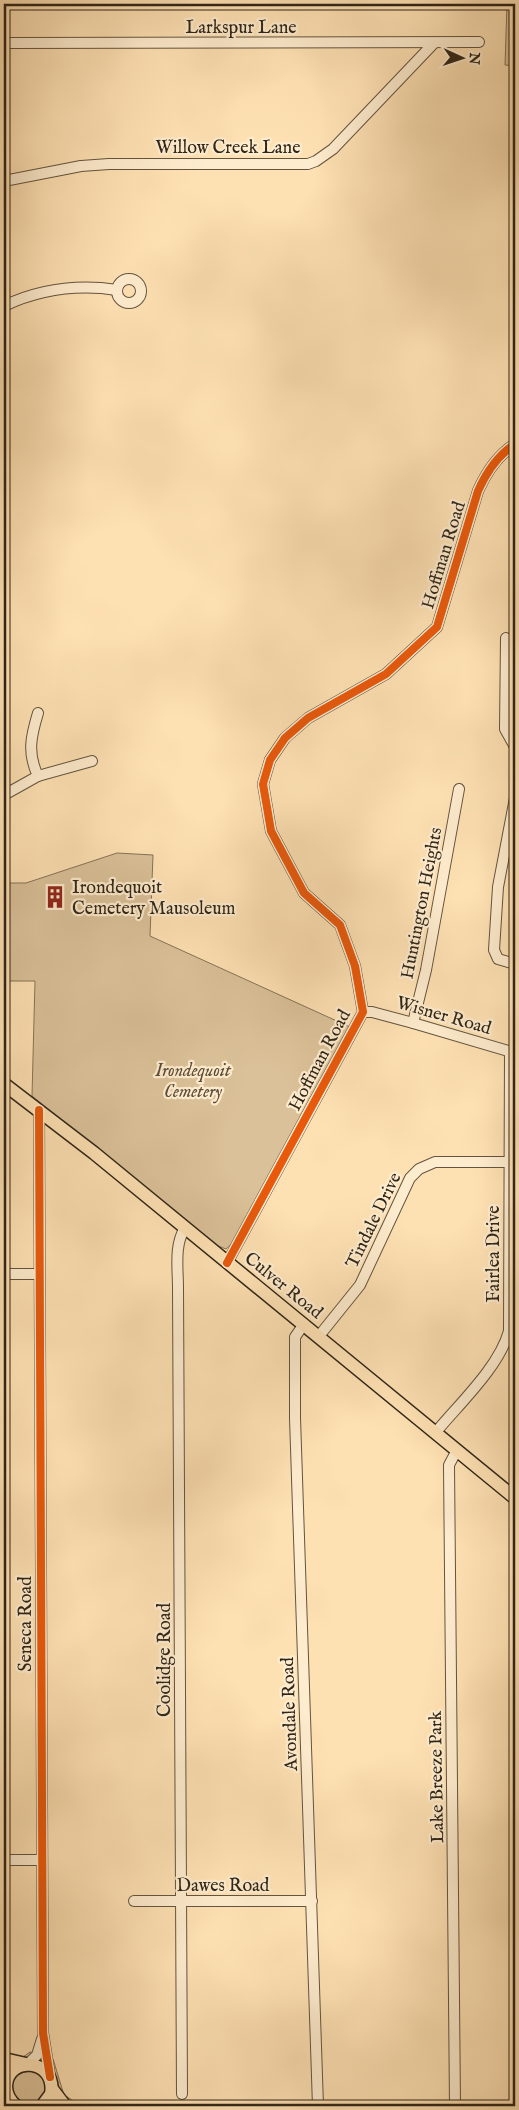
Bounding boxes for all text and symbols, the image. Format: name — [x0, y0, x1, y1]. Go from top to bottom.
street label: Larkspur Lane — [185, 17, 297, 40]
north arrow — [436, 32, 486, 82]
text: N — [465, 51, 483, 65]
street label: Willow Creek Lane — [156, 137, 300, 160]
street label: Hoffman Road — [417, 498, 472, 612]
street label: Huntington Heights — [397, 826, 448, 981]
place label: Irondequoit Cemetery Mausoleum — [72, 877, 236, 921]
building icon: Irondequoit Cemetery Mausoleum — [42, 884, 68, 910]
street label: Wisner Road — [394, 992, 494, 1041]
street label: Hoffman Road — [284, 1006, 357, 1115]
park label: Irondequoit Cemetery — [154, 1060, 232, 1104]
street label: Tindale Drive — [341, 1169, 407, 1272]
street label: Fairlea Drive — [483, 1205, 506, 1303]
street label: Culver Road — [239, 1248, 327, 1325]
street label: Seneca Road — [15, 1576, 38, 1672]
street label: Coolidge Road — [154, 1603, 177, 1717]
street label: Avondale Road — [277, 1656, 304, 1772]
street label: Lake Breeze Park — [425, 1710, 450, 1843]
street label: Dawes Road — [177, 1875, 270, 1898]

